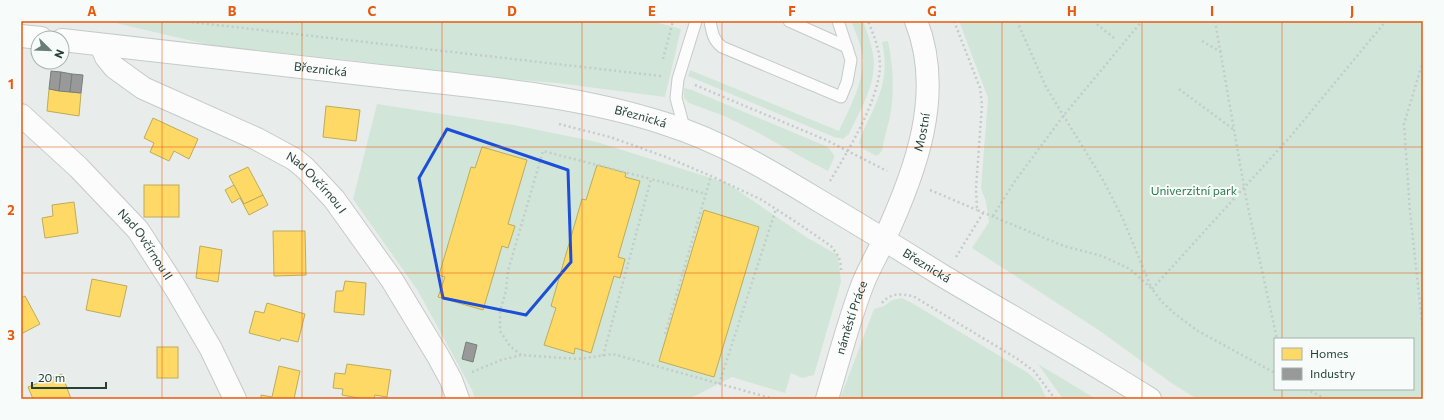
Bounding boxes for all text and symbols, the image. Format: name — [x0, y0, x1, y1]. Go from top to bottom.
text: A — [87, 3, 97, 19]
text: B — [228, 3, 237, 19]
text: C — [368, 3, 377, 19]
text: D — [507, 3, 517, 19]
text: E — [648, 3, 656, 19]
text: F — [788, 3, 796, 19]
text: G — [927, 3, 937, 19]
text: H — [1067, 3, 1077, 19]
text: I — [1210, 3, 1214, 19]
text: J — [1350, 3, 1354, 19]
north arrow — [30, 30, 70, 70]
text: N — [52, 48, 67, 60]
street label: Březnická — [293, 59, 348, 78]
text: 1 — [8, 76, 14, 92]
street label: Březnická — [613, 102, 669, 130]
street label: Mostní — [910, 111, 932, 153]
street label: Nad Ovčírnou I — [284, 148, 350, 216]
park label: Univerzitní park — [1151, 183, 1238, 197]
text: 2 — [7, 202, 15, 218]
street label: Nad Ovčírnou II — [116, 206, 176, 282]
street label: Březnická — [901, 245, 953, 285]
street label: náměstí Práce — [832, 279, 869, 356]
text: 3 — [7, 327, 15, 343]
legend — [1274, 338, 1414, 390]
text: Homes — [1310, 346, 1348, 360]
scale bar — [32, 364, 106, 390]
text: Industry — [1310, 366, 1355, 380]
text: 20 m — [38, 370, 65, 384]

